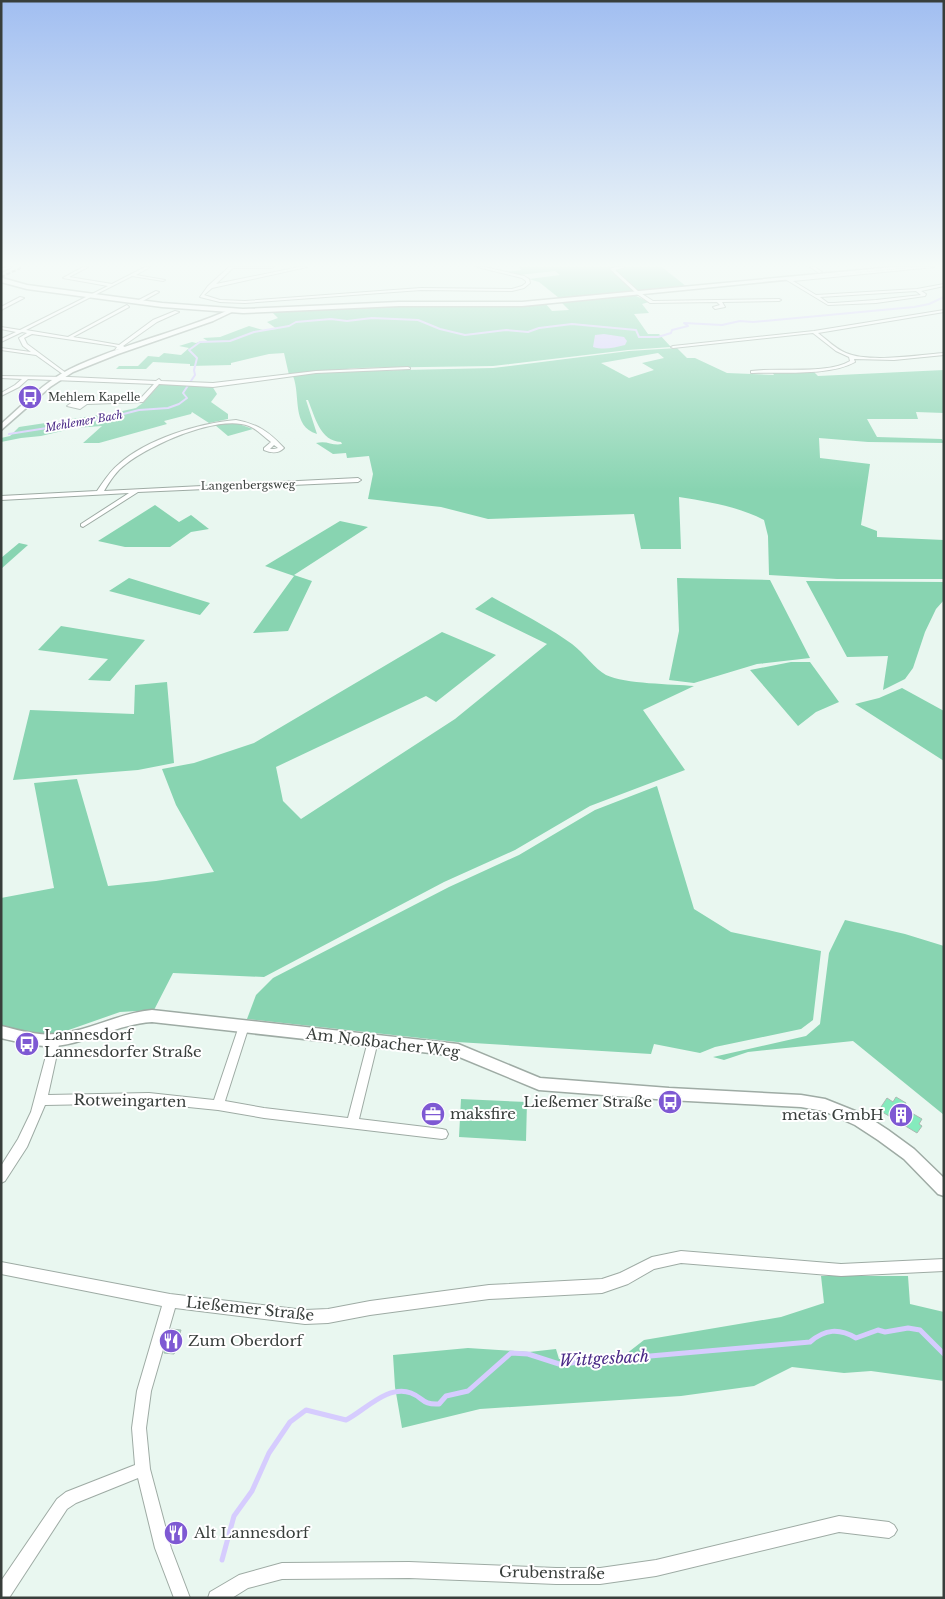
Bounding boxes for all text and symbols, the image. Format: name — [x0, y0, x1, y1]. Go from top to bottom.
bus stop icon: Mehlem Kapelle — [17, 384, 43, 410]
place label: Mehlem Kapelle — [48, 390, 140, 404]
water label: Mehlemer Bach — [43, 407, 124, 435]
street label: Langenbergsweg — [201, 477, 296, 493]
street label: Am Noßbacher Weg — [304, 1024, 462, 1061]
place label: Lannesdorf Lannesdorfer Straße — [44, 1025, 202, 1061]
bus stop icon: Lannesdorf Lannesdorfer Straße — [14, 1031, 40, 1057]
bus stop icon: Ließemer Straße — [657, 1089, 683, 1115]
street label: Rotweingarten — [73, 1090, 187, 1111]
place label: Ließemer Straße — [523, 1092, 652, 1111]
office icon: maksfire — [420, 1101, 446, 1127]
building icon: metas GmbH — [888, 1102, 914, 1128]
place label: maksfire — [450, 1104, 516, 1123]
place label: metas GmbH — [782, 1105, 884, 1124]
street label: Ließemer Straße — [185, 1292, 315, 1325]
restaurant icon: Zum Oberdorf — [158, 1328, 184, 1354]
place label: Zum Oberdorf — [188, 1331, 305, 1350]
water label: Wittgesbach — [558, 1346, 650, 1370]
restaurant icon: Alt Lannesdorf — [163, 1520, 189, 1546]
place label: Alt Lannesdorf — [193, 1523, 311, 1542]
street label: Grubenstraße — [499, 1562, 605, 1583]

